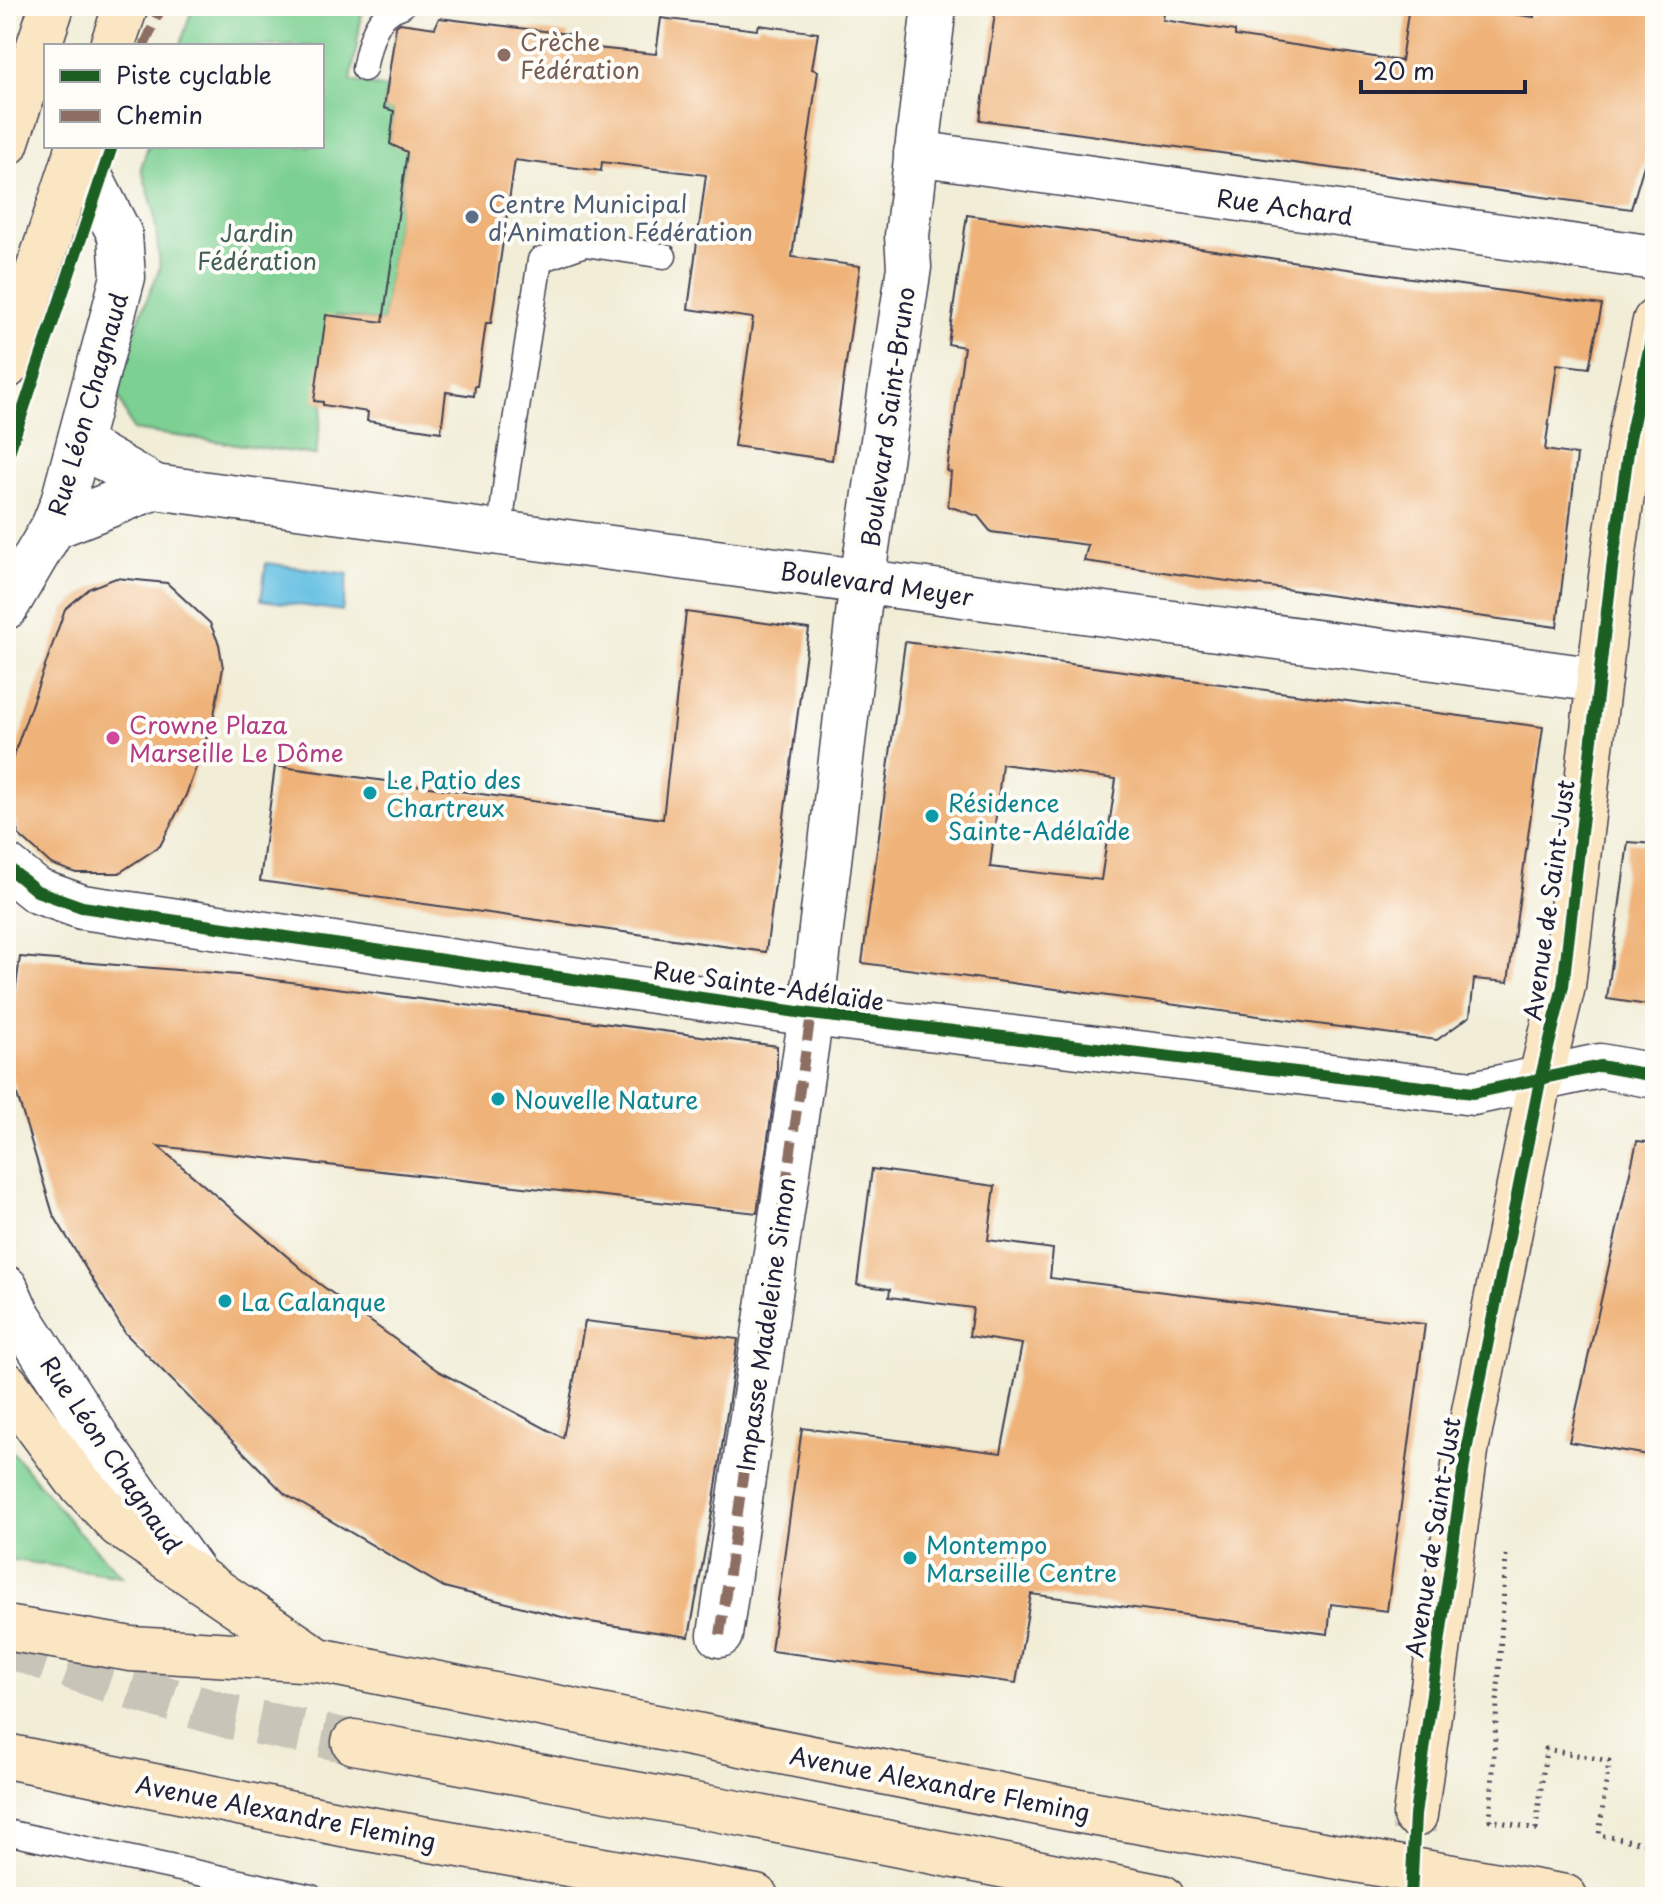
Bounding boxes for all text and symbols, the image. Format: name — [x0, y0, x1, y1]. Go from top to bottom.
place label: Crèche Fédération — [520, 23, 640, 87]
legend — [44, 44, 324, 148]
scale bar — [1361, 44, 1525, 94]
marker: Crèche Fédération — [495, 46, 513, 64]
text: 20 m — [1373, 52, 1435, 88]
text: Piste cyclable — [116, 56, 272, 92]
text: Chemin — [116, 96, 203, 132]
street label: Rue Achard — [1215, 179, 1356, 233]
place label: Centre Municipal d'Animation Fédération — [488, 185, 753, 249]
marker: Centre Municipal d'Animation Fédération — [463, 208, 481, 226]
park label: Jardin Fédération — [197, 214, 317, 278]
street label: Boulevard Saint-Bruno — [851, 285, 923, 549]
street label: Rue Léon Chagnaud — [38, 288, 136, 520]
street label: Boulevard Meyer — [778, 552, 977, 614]
place label: Crowne Plaza Marseille Le Dôme — [129, 706, 344, 770]
marker: Crowne Plaza Marseille Le Dôme — [104, 729, 122, 747]
place label: Le Patio des Chartreux — [386, 761, 521, 825]
street label: Avenue de Saint-Just — [1513, 777, 1583, 1023]
marker: Le Patio des Chartreux — [361, 784, 379, 802]
place label: Résidence Sainte-Adélaîde — [948, 784, 1130, 848]
marker: Résidence Sainte-Adélaîde — [923, 807, 941, 825]
street label: Rue Sainte-Adélaïde — [651, 951, 887, 1019]
place label: Nouvelle Nature — [514, 1081, 698, 1117]
marker: Nouvelle Nature — [489, 1090, 507, 1108]
street label: Impasse Madeleine Simon — [727, 1175, 803, 1473]
place label: La Calanque — [241, 1283, 386, 1319]
marker: La Calanque — [216, 1292, 234, 1310]
street label: Rue Léon Chagnaud — [33, 1348, 192, 1560]
street label: Avenue de Saint-Just — [1395, 1414, 1469, 1660]
place label: Montempo Marseille Centre — [926, 1526, 1117, 1590]
marker: Montempo Marseille Centre — [901, 1549, 919, 1567]
street label: Avenue Alexandre Fleming — [787, 1736, 1093, 1830]
street label: Avenue Alexandre Fleming — [133, 1765, 439, 1859]

